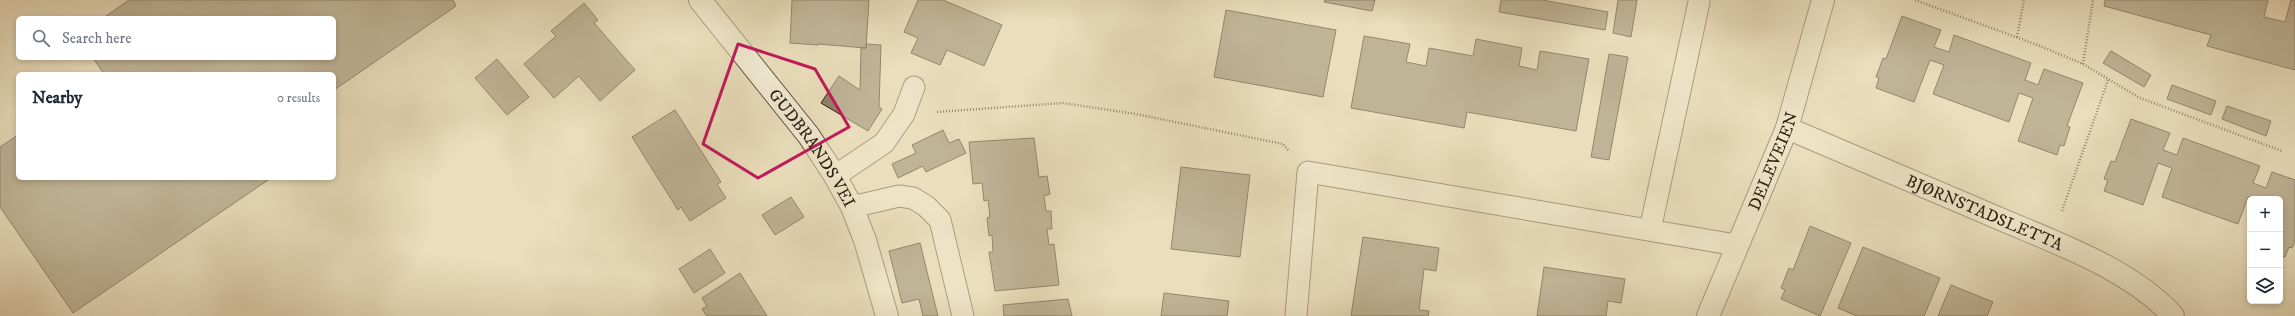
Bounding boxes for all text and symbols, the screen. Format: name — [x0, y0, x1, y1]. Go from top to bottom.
search box — [16, 16, 336, 60]
icon: search — [30, 27, 52, 49]
text: Search here — [62, 29, 131, 48]
street label: GUDBRANDS VEI — [763, 84, 860, 211]
text: Nearby — [32, 87, 82, 109]
text: 0 results — [277, 90, 320, 106]
street label: DELEVEIEN — [1744, 109, 1803, 214]
street label: BJØRNSTADSLETTA — [1902, 170, 2067, 256]
map controls — [2247, 196, 2283, 304]
button: + — [2247, 196, 2283, 232]
button: − — [2247, 232, 2283, 268]
button: layers — [2247, 268, 2283, 304]

